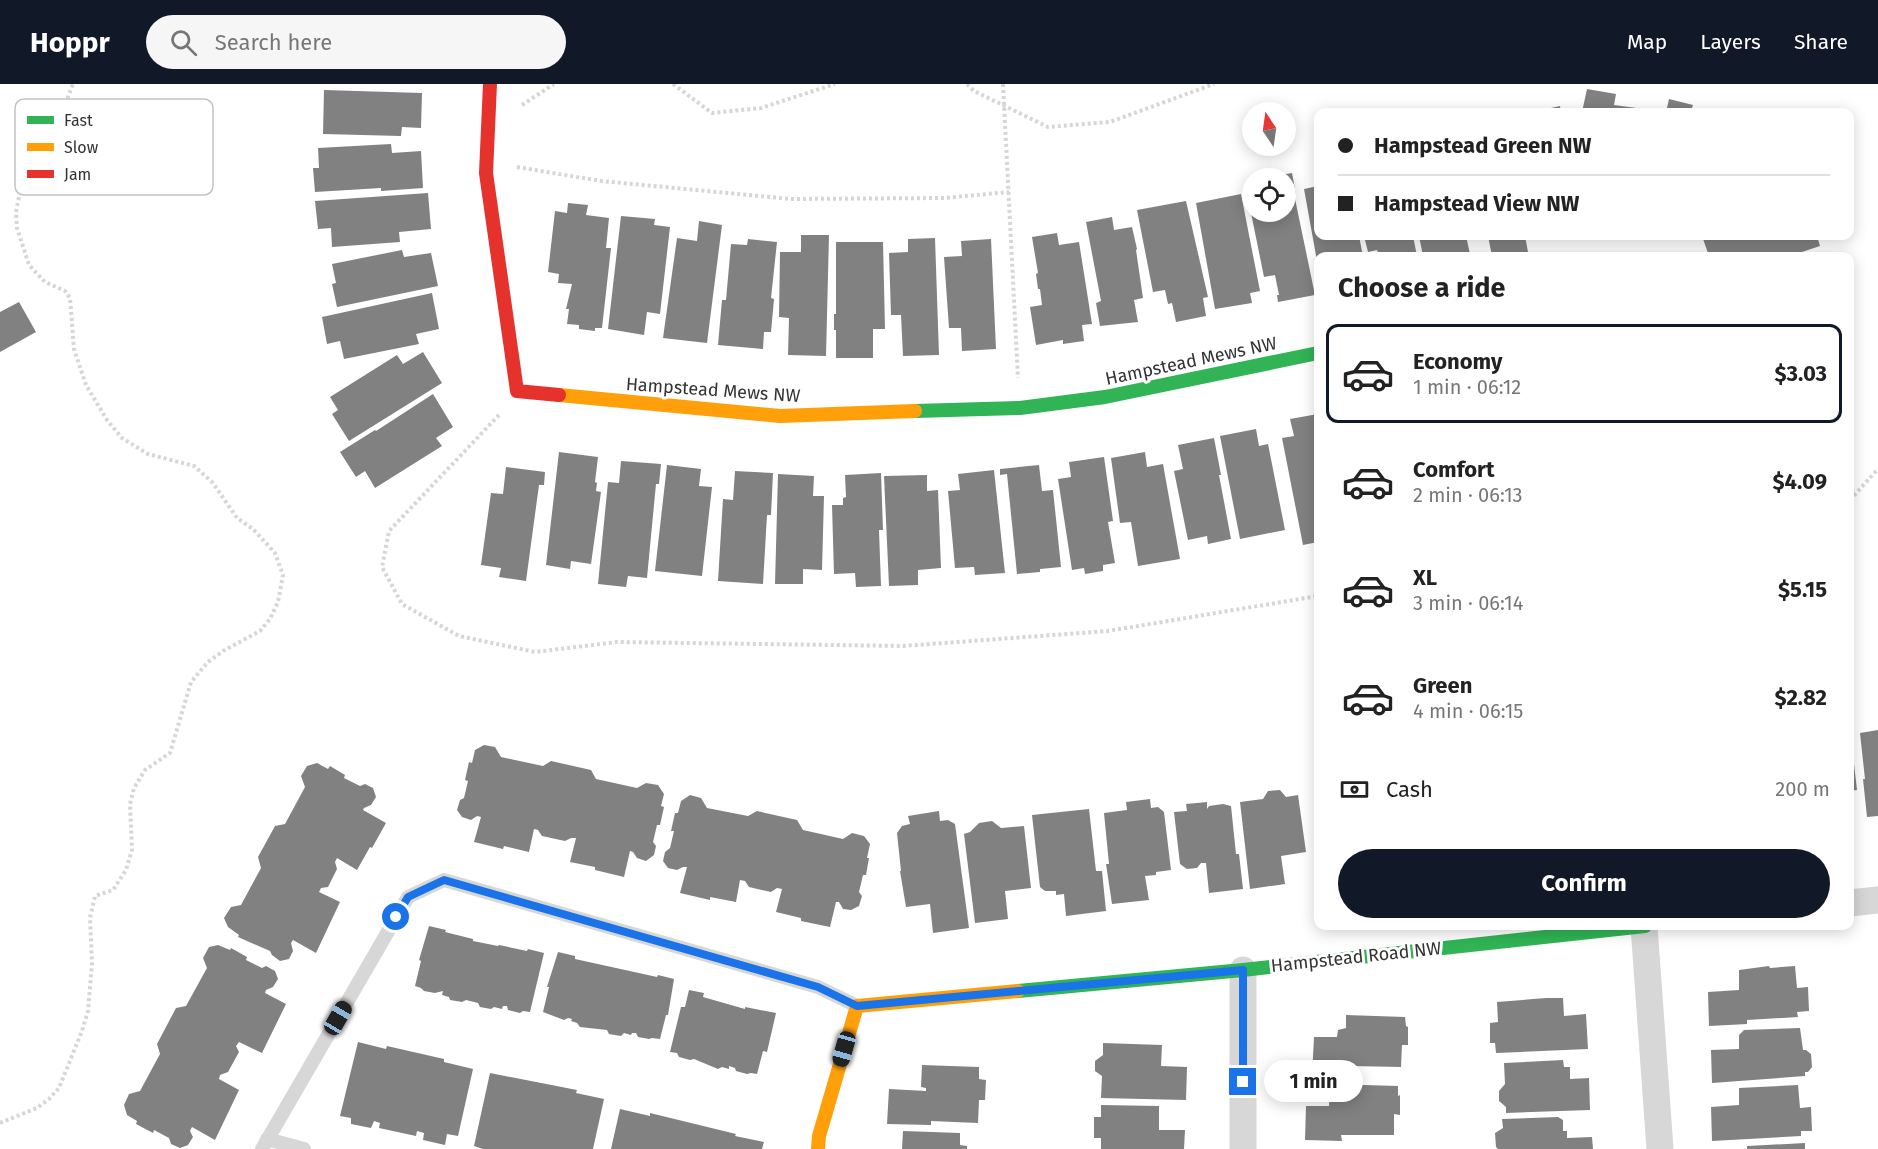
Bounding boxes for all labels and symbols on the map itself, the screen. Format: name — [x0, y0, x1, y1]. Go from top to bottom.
legend — [15, 99, 213, 195]
north arrow — [1242, 102, 1296, 156]
text: Fast — [64, 111, 93, 130]
text: Slow — [64, 138, 99, 157]
text: Jam — [64, 165, 91, 184]
street label: Hampstead Mews NW — [1103, 332, 1279, 390]
street label: Hampstead Mews NW — [625, 373, 801, 407]
route start — [382, 903, 409, 930]
street label: Hampstead Road NW — [1270, 937, 1442, 977]
car — [321, 998, 355, 1038]
car — [830, 1029, 858, 1069]
callout: 1 min — [1264, 1061, 1363, 1103]
route end — [1229, 1068, 1256, 1095]

